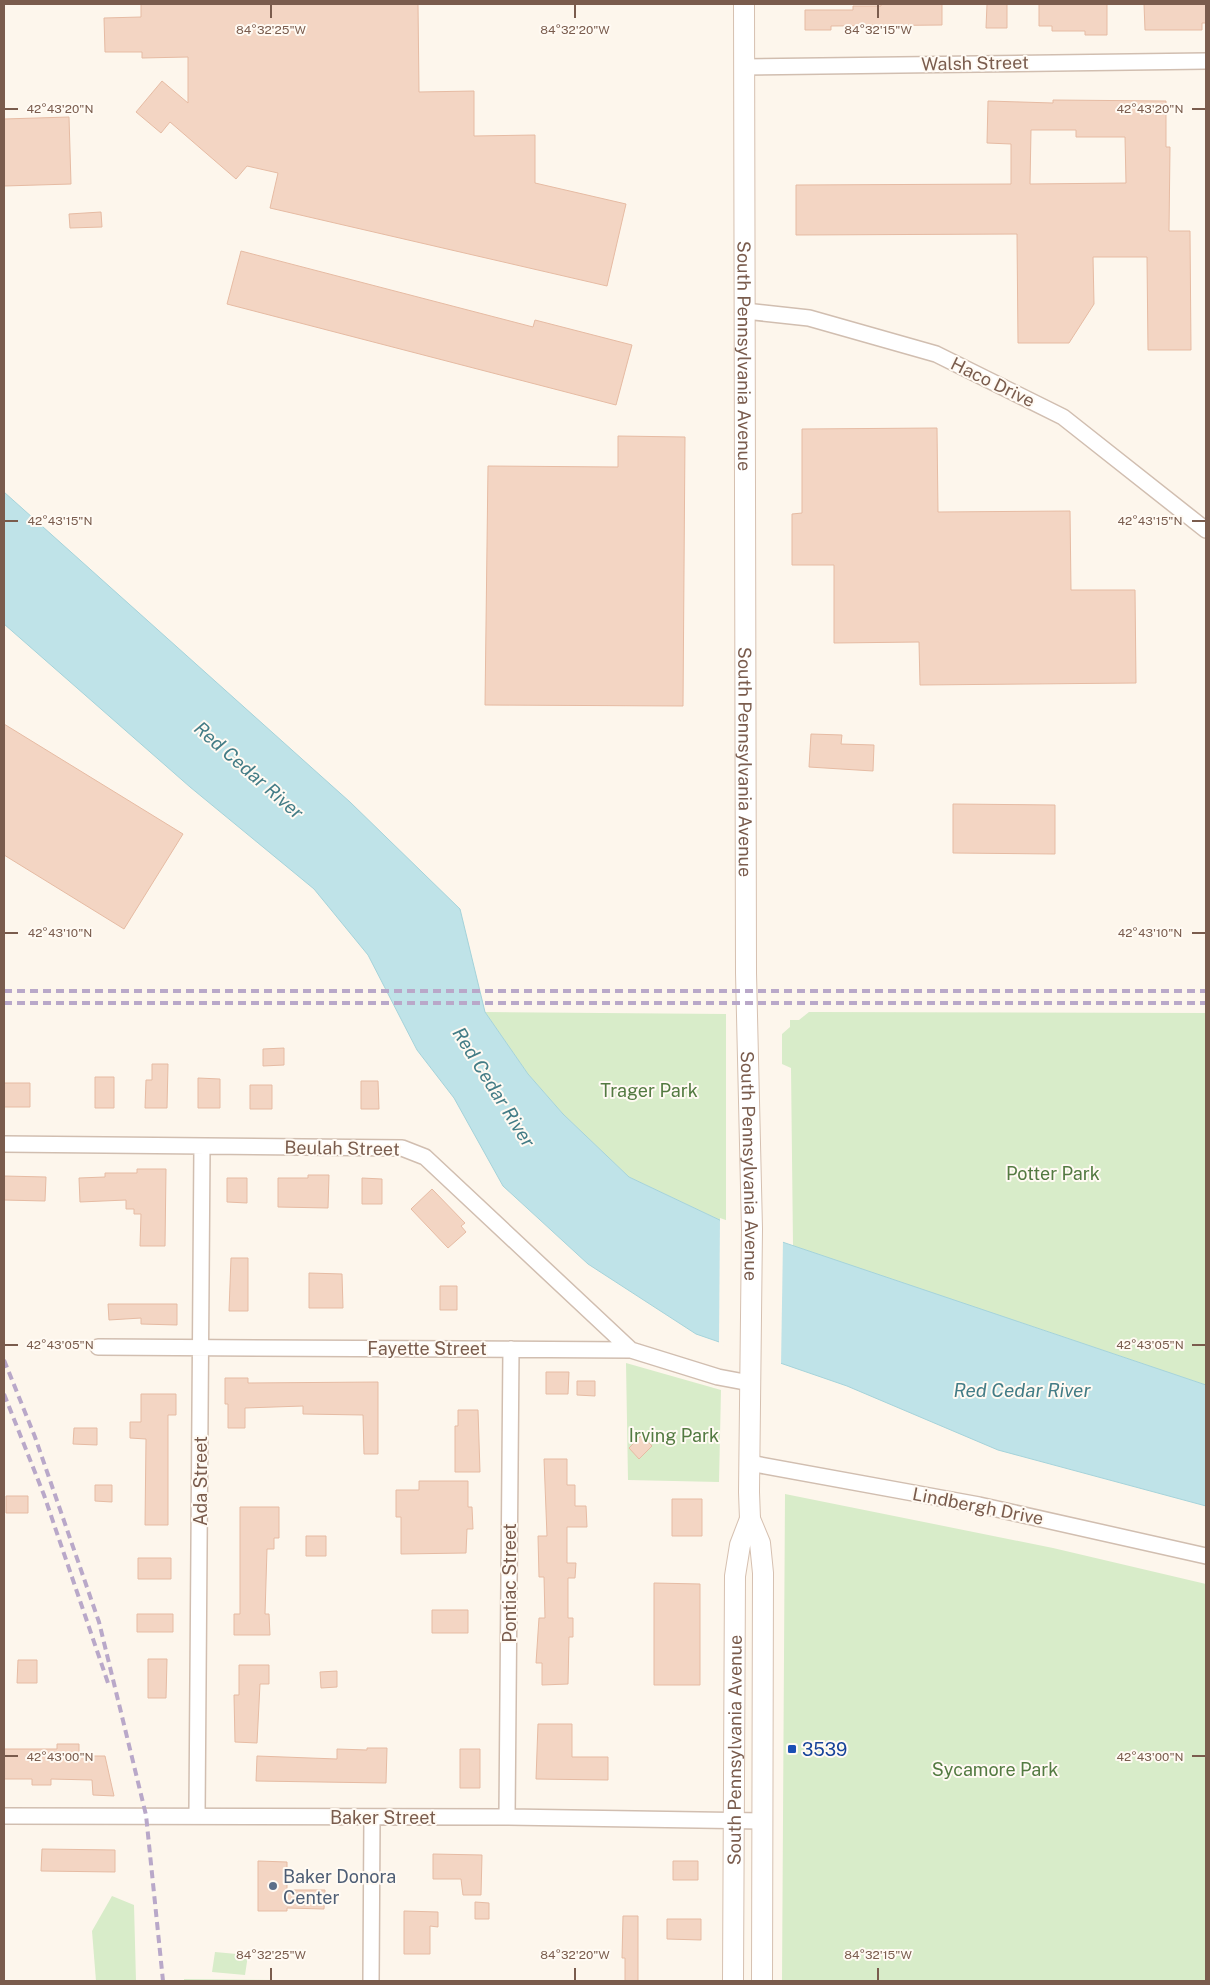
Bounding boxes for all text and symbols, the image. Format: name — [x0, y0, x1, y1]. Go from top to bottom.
text: 84°32'25"W — [236, 23, 307, 37]
text: 84°32'20"W — [540, 23, 610, 37]
text: 84°32'15"W — [844, 23, 912, 37]
street label: Walsh Street — [921, 52, 1029, 74]
text: 42°43'20"N — [27, 102, 93, 116]
text: 42°43'20"N — [1117, 102, 1183, 116]
street label: South Pennsylvania Avenue — [734, 241, 755, 471]
street label: Haco Drive — [948, 353, 1038, 411]
text: 42°43'15"N — [27, 514, 93, 528]
text: 42°43'15"N — [1117, 514, 1183, 528]
street label: South Pennsylvania Avenue — [735, 647, 756, 877]
water label: Red Cedar River — [190, 717, 309, 824]
text: 42°43'10"N — [28, 926, 92, 940]
text: 42°43'10"N — [1118, 926, 1182, 940]
water label: Red Cedar River — [448, 1023, 540, 1152]
street label: South Pennsylvania Avenue — [737, 1051, 763, 1281]
park label: Trager Park — [600, 1080, 698, 1101]
street label: Beulah Street — [284, 1136, 400, 1160]
park label: Potter Park — [1006, 1163, 1100, 1184]
text: 42°43'05"N — [26, 1338, 94, 1352]
street label: Fayette Street — [367, 1338, 487, 1359]
text: 42°43'05"N — [1116, 1338, 1184, 1352]
water label: Red Cedar River — [953, 1379, 1091, 1401]
park label: Irving Park — [629, 1425, 719, 1446]
street label: Ada Street — [190, 1436, 211, 1526]
street label: Lindbergh Drive — [911, 1483, 1045, 1529]
street label: Pontiac Street — [499, 1523, 520, 1643]
street label: South Pennsylvania Avenue — [723, 1635, 745, 1865]
place label: 3539 — [802, 1739, 847, 1760]
marker: 3539 — [786, 1743, 798, 1755]
text: 42°43'00"N — [26, 1750, 94, 1764]
text: 42°43'00"N — [1116, 1750, 1184, 1764]
park label: Sycamore Park — [932, 1759, 1058, 1780]
street label: Baker Street — [330, 1807, 436, 1828]
place label: Baker Donora Center — [283, 1866, 396, 1908]
marker: Baker Donora Center — [267, 1880, 279, 1892]
text: 84°32'25"W — [236, 1948, 307, 1962]
text: 84°32'20"W — [540, 1948, 610, 1962]
text: 84°32'15"W — [844, 1948, 912, 1962]

